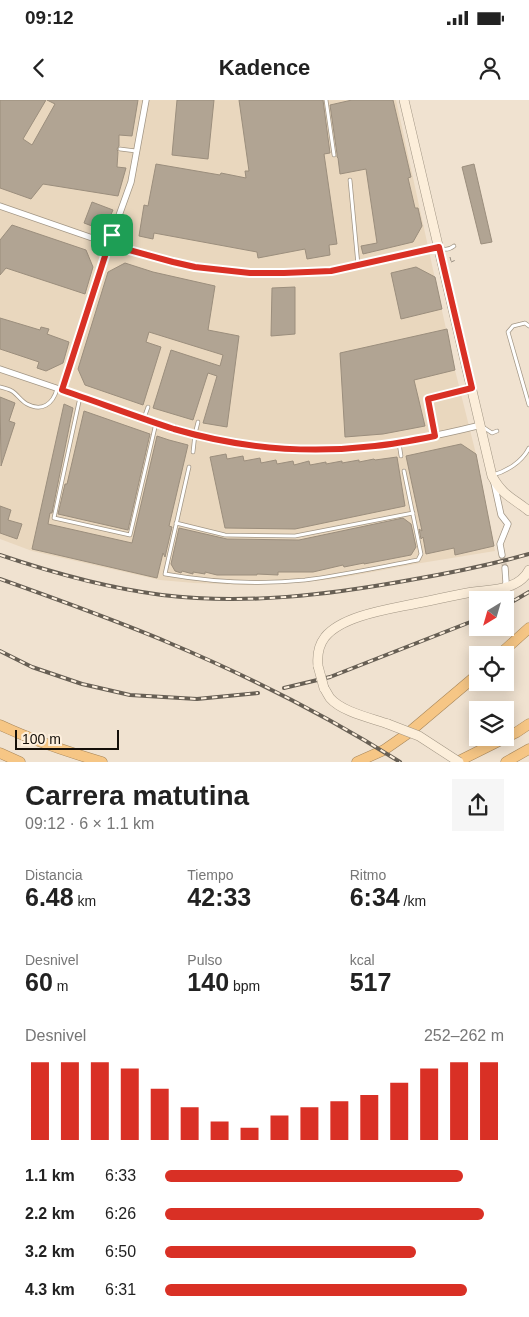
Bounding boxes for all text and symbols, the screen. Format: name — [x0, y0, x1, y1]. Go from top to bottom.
text: 09:12 — [25, 7, 74, 28]
icon: back — [25, 54, 53, 82]
icon: person — [476, 54, 504, 82]
text: Kadence — [219, 55, 310, 80]
pin — [91, 214, 133, 256]
icon: arrive — [98, 221, 126, 249]
north arrow — [469, 591, 514, 636]
map controls — [469, 591, 514, 746]
button: locate — [469, 646, 514, 691]
button: layers — [469, 701, 514, 746]
scale bar — [15, 727, 119, 750]
text: 100 m — [22, 731, 61, 747]
button: share — [452, 779, 504, 831]
text: Carrera matutina — [25, 780, 249, 811]
text: 09:12 · 6 × 1.1 km — [25, 815, 154, 832]
text: Distancia — [25, 867, 83, 883]
text: Tiempo — [187, 867, 234, 883]
text: Ritmo — [350, 867, 386, 883]
text: 6.48 — [25, 883, 74, 911]
text: 42:33 — [187, 883, 251, 911]
text: 6:34 — [350, 883, 400, 911]
text: km — [74, 893, 96, 909]
text: /km — [400, 893, 426, 909]
text: Desnivel — [25, 952, 79, 968]
text: Pulso — [187, 952, 222, 968]
text: kcal — [350, 952, 375, 968]
text: 60 — [25, 968, 53, 996]
text: 140 — [187, 968, 229, 996]
text: 517 — [350, 968, 391, 996]
text: m — [53, 978, 68, 994]
text: bpm — [229, 978, 260, 994]
text: Desnivel — [25, 1027, 86, 1044]
text: 252–262 m — [424, 1027, 504, 1044]
text: 1.1 km — [25, 1167, 75, 1184]
text: 6:33 — [105, 1167, 136, 1184]
text: 2.2 km — [25, 1205, 75, 1222]
text: 6:26 — [105, 1205, 136, 1222]
text: 3.2 km — [25, 1243, 75, 1260]
text: 6:50 — [105, 1243, 136, 1260]
text: 4.3 km — [25, 1281, 75, 1298]
text: 6:31 — [105, 1281, 136, 1298]

